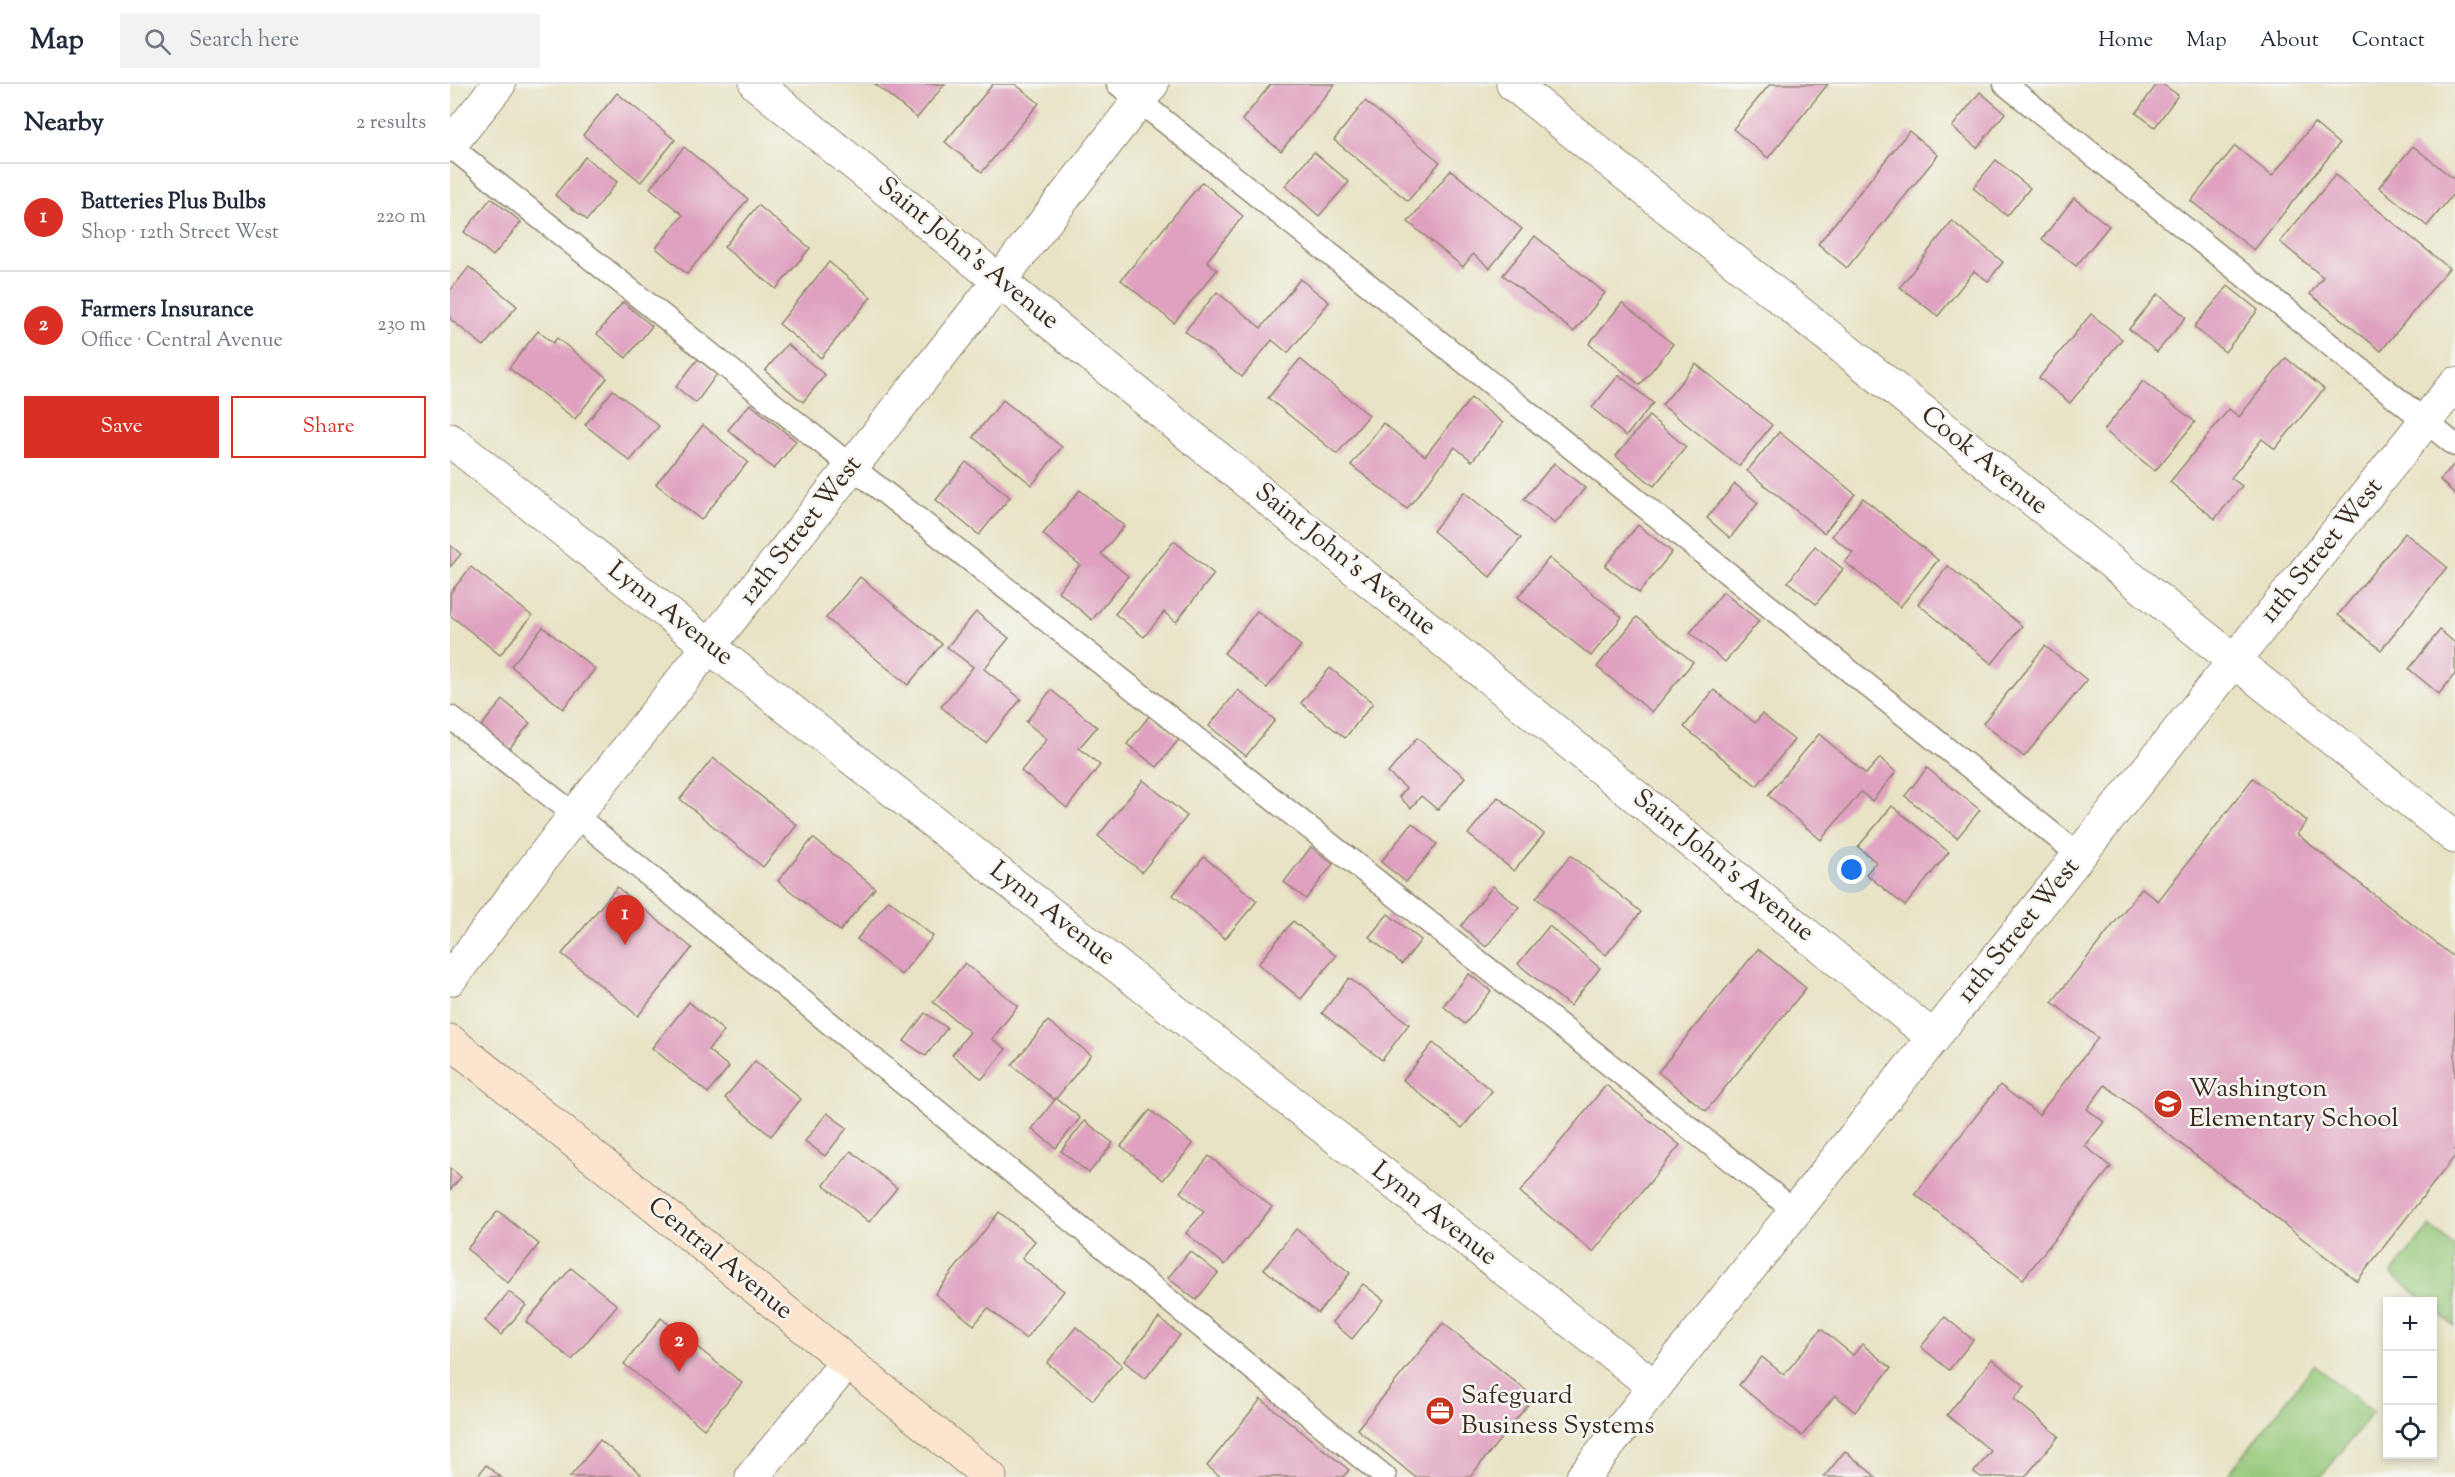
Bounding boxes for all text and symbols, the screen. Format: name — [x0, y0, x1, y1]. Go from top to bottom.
search box — [120, 14, 540, 68]
text: Map — [30, 21, 84, 61]
icon: search — [141, 25, 174, 58]
text: Search here — [189, 25, 299, 57]
text: Home — [2098, 26, 2153, 56]
text: Map — [2186, 26, 2227, 56]
text: About — [2260, 26, 2319, 56]
text: Contact — [2352, 26, 2425, 56]
text: Nearby — [24, 105, 104, 142]
text: 2 results — [356, 109, 426, 138]
street label: Saint John's Avenue — [869, 169, 1067, 339]
text: Batteries Plus Bulbs — [81, 187, 266, 219]
text: 1 — [40, 203, 47, 232]
text: 220 m — [376, 203, 426, 232]
text: Shop · 12th Street West — [81, 219, 279, 248]
text: Farmers Insurance — [81, 295, 254, 327]
text: 2 — [39, 311, 48, 340]
text: 230 m — [377, 311, 426, 340]
text: Office · Central Avenue — [81, 327, 283, 356]
button: Save — [24, 396, 219, 458]
button: Share — [231, 396, 426, 458]
street label: Cook Avenue — [1912, 398, 2056, 524]
street label: 12th Street West — [731, 448, 871, 614]
street label: 11th Street West — [2252, 470, 2392, 632]
street label: Saint John's Avenue — [1246, 475, 1444, 645]
street label: Lynn Avenue — [599, 553, 741, 675]
street label: Saint John's Avenue — [1624, 781, 1822, 951]
street label: 11th Street West — [1949, 850, 2089, 1012]
street label: Lynn Avenue — [981, 853, 1123, 975]
your location — [1837, 855, 1866, 884]
pin: 1 — [606, 896, 645, 945]
place label: Washington Elementary School — [2189, 1071, 2399, 1138]
school or university icon: Washington Elementary School — [2152, 1088, 2184, 1120]
street label: Lynn Avenue — [1363, 1153, 1505, 1275]
street label: Central Avenue — [639, 1189, 801, 1329]
map controls — [2383, 1297, 2437, 1459]
button: + — [2383, 1297, 2437, 1351]
pin: 2 — [660, 1322, 698, 1372]
button: − — [2383, 1351, 2437, 1405]
place label: Safeguard Business Systems — [1461, 1378, 1655, 1445]
office icon: Safeguard Business Systems — [1424, 1395, 1456, 1427]
button: locate — [2383, 1405, 2437, 1459]

